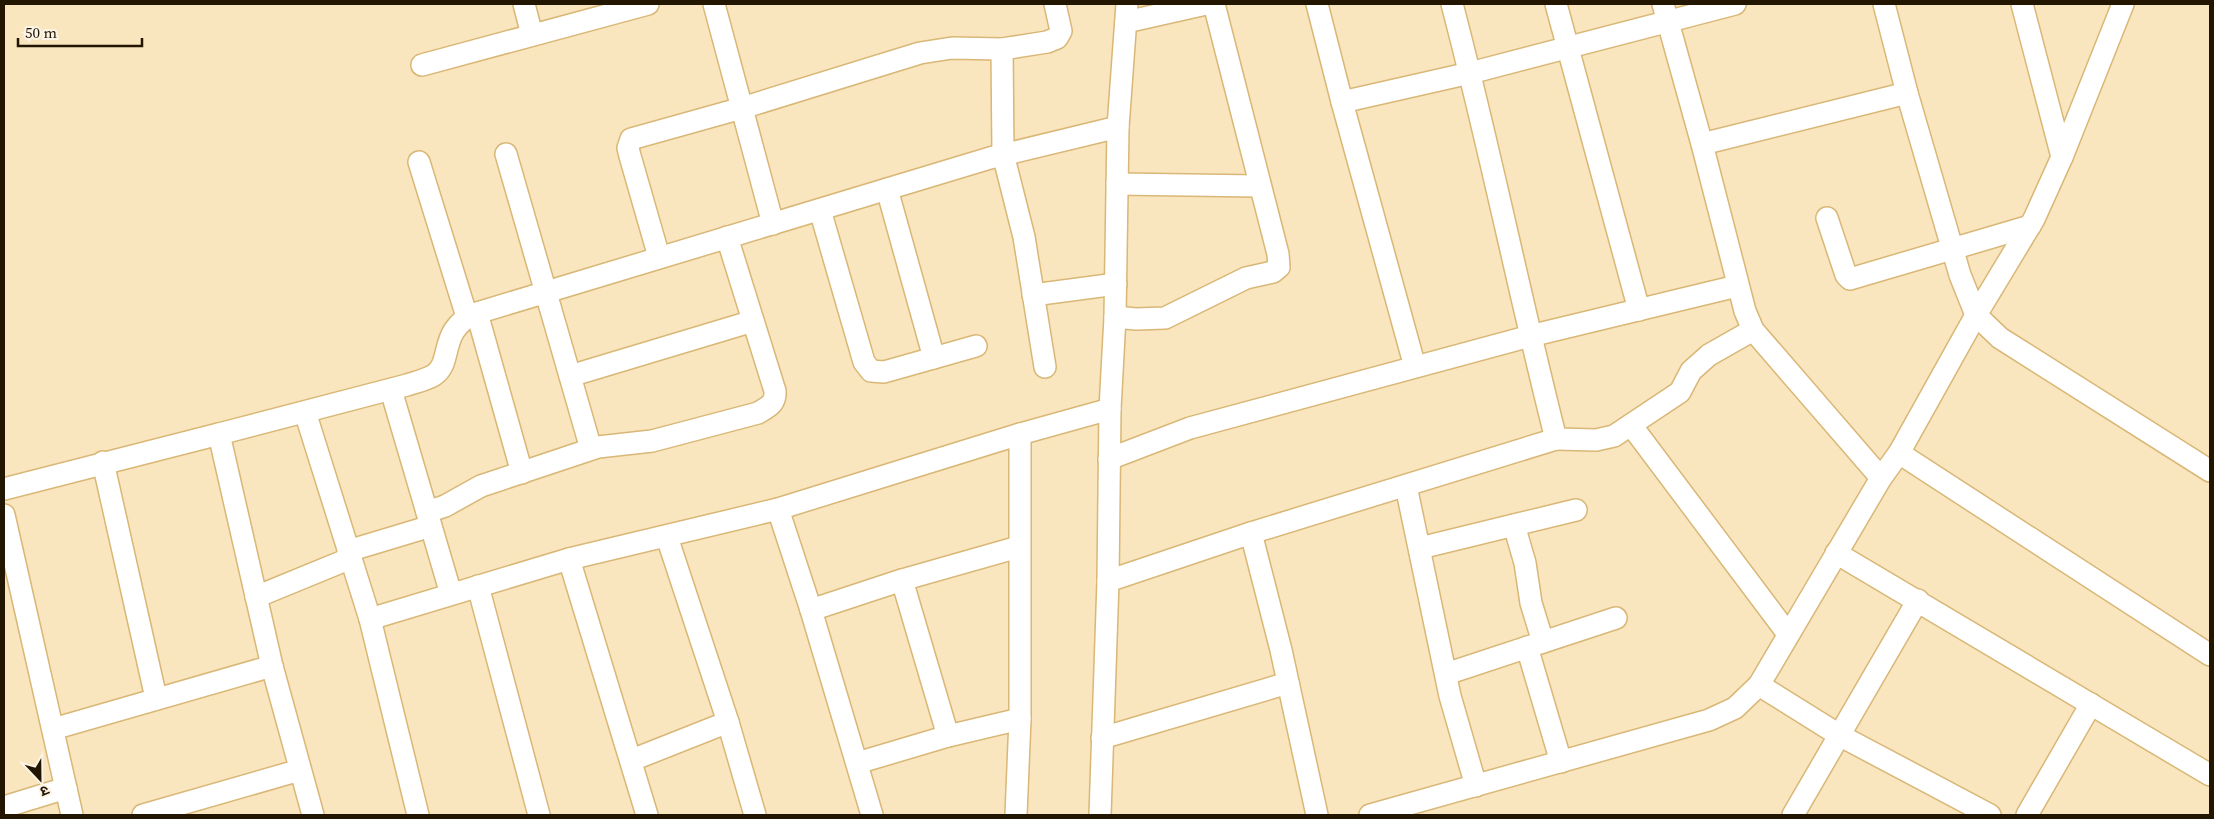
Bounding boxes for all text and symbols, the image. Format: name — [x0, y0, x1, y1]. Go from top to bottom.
scale bar — [18, 15, 141, 47]
text: 50 m — [25, 22, 57, 43]
north arrow — [15, 754, 65, 804]
text: उ — [37, 780, 52, 802]

